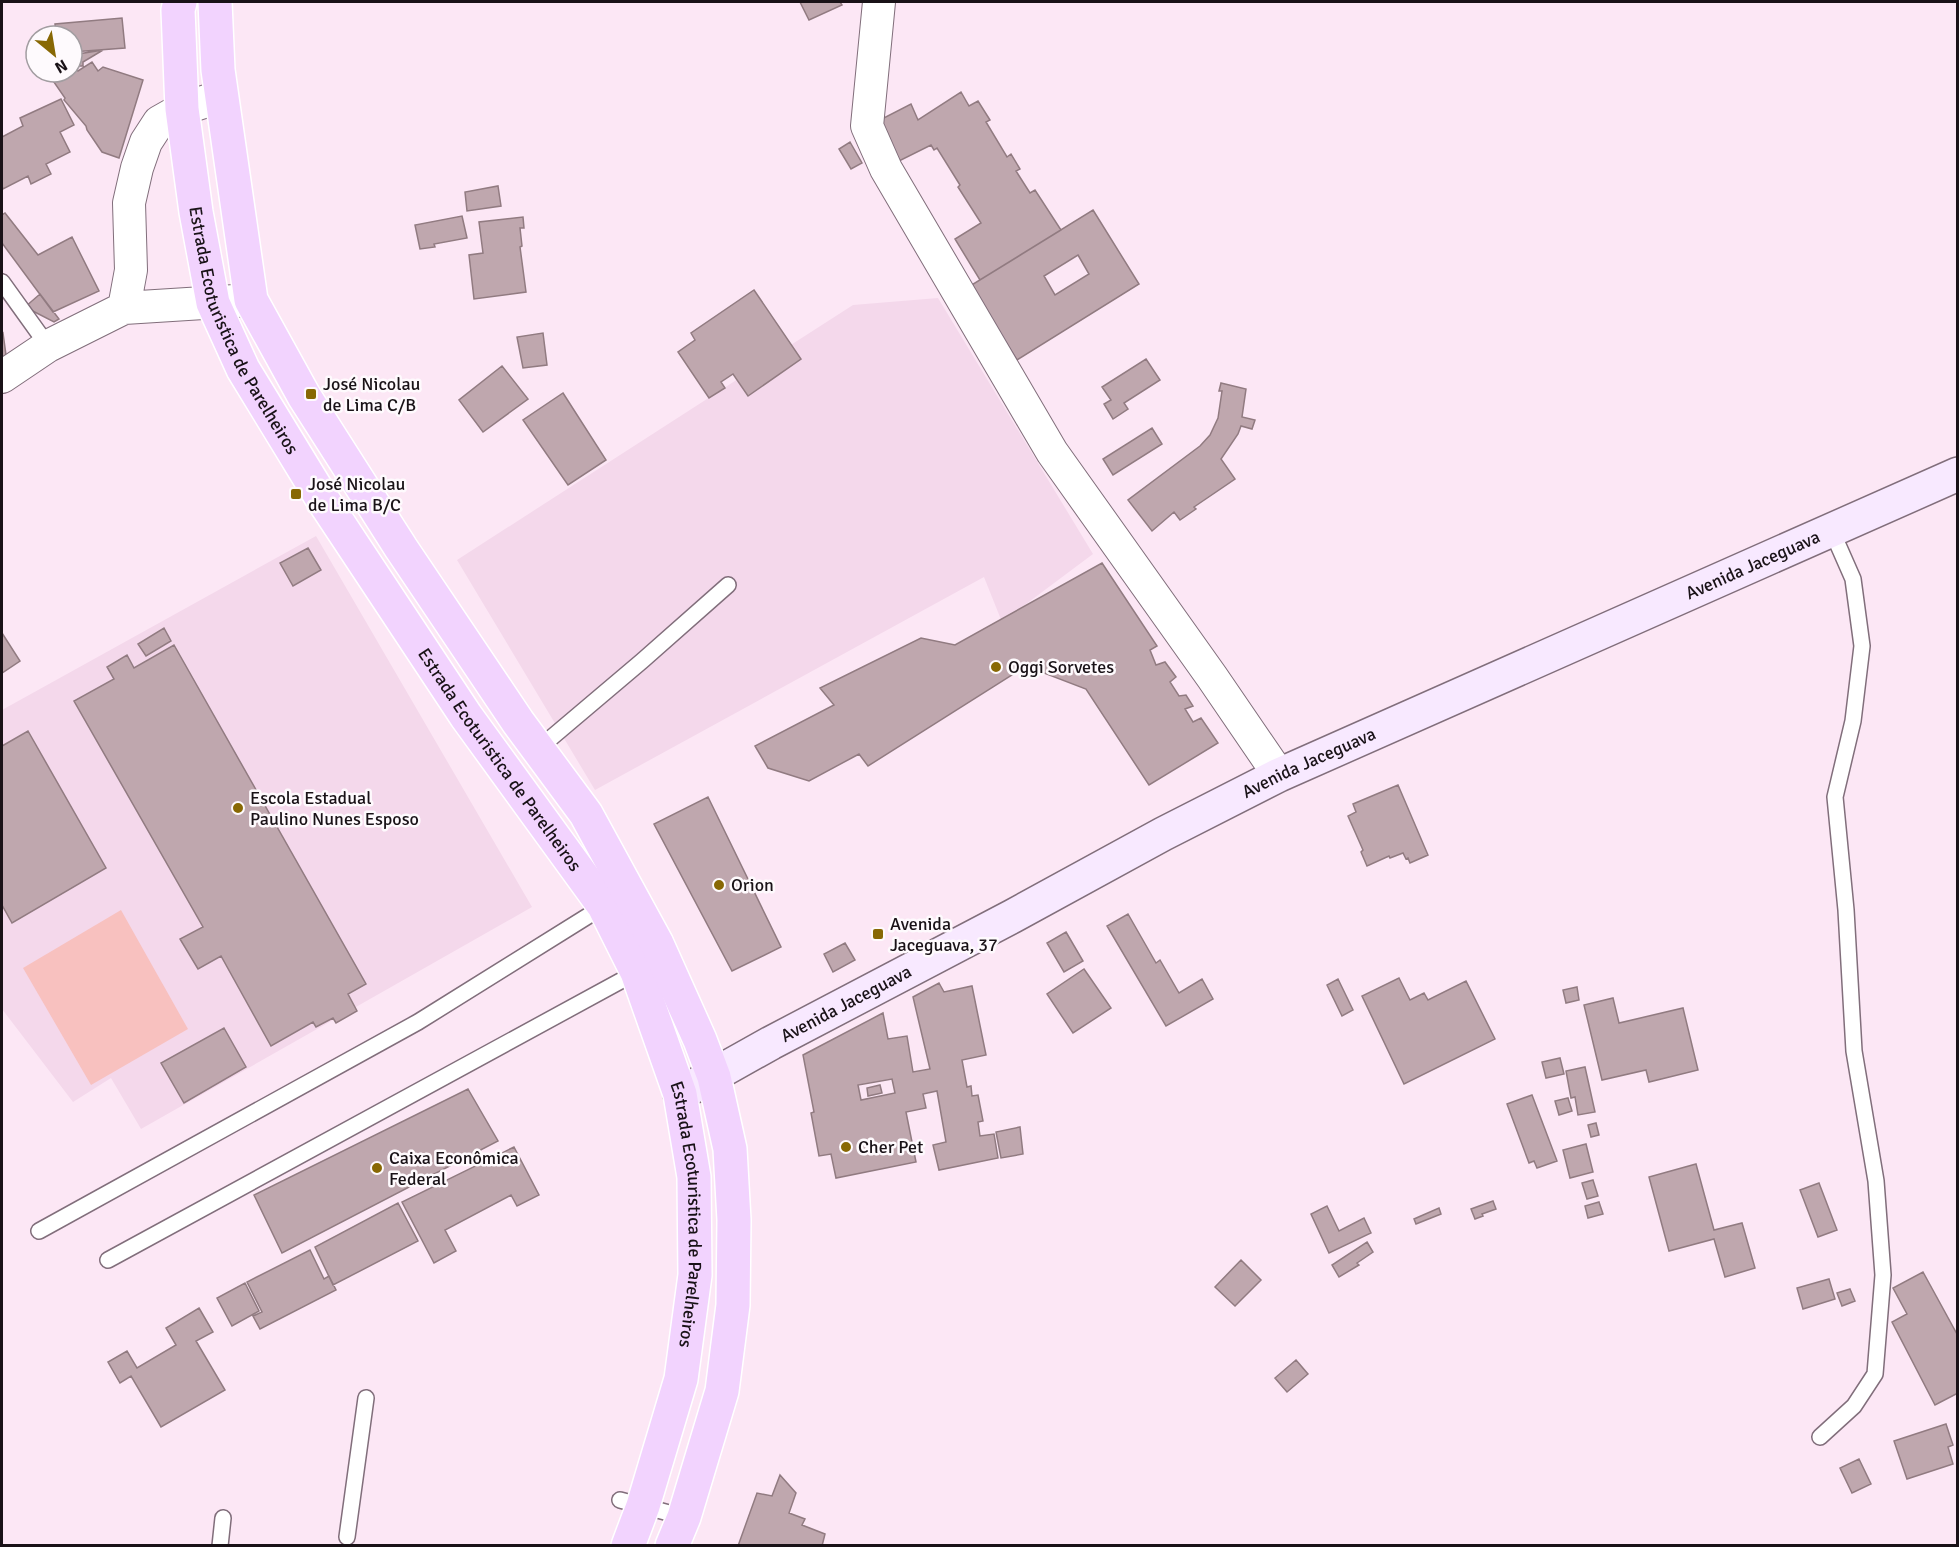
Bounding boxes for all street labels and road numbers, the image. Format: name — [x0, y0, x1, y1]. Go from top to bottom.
street label: Estrada Ecoturistica de Parelheiros — [184, 205, 303, 458]
street label: Avenida Jaceguava — [1682, 526, 1823, 604]
street label: Estrada Ecoturistica de Parelheiros — [413, 644, 586, 876]
street label: Avenida Jaceguava — [1238, 723, 1379, 803]
street label: Avenida Jaceguava — [777, 960, 915, 1047]
street label: Estrada Ecoturistica de Parelheiros — [665, 1078, 706, 1349]

